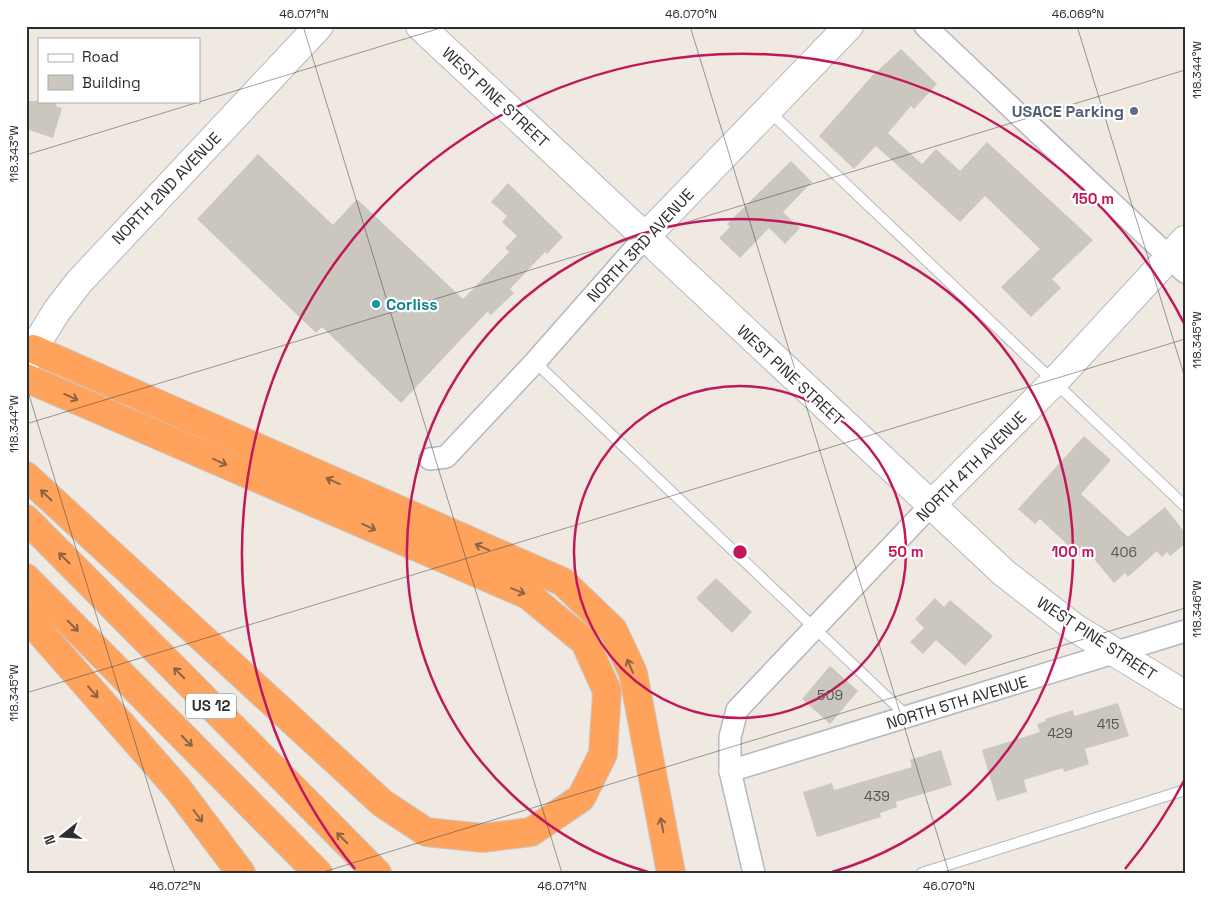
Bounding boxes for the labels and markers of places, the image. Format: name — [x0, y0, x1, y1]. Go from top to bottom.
place label: USACE Parking — [1012, 101, 1124, 122]
marker: USACE Parking — [1128, 105, 1140, 117]
place label: Corliss — [386, 294, 438, 315]
marker: Corliss — [370, 298, 382, 310]
centre of rings — [731, 543, 749, 561]

